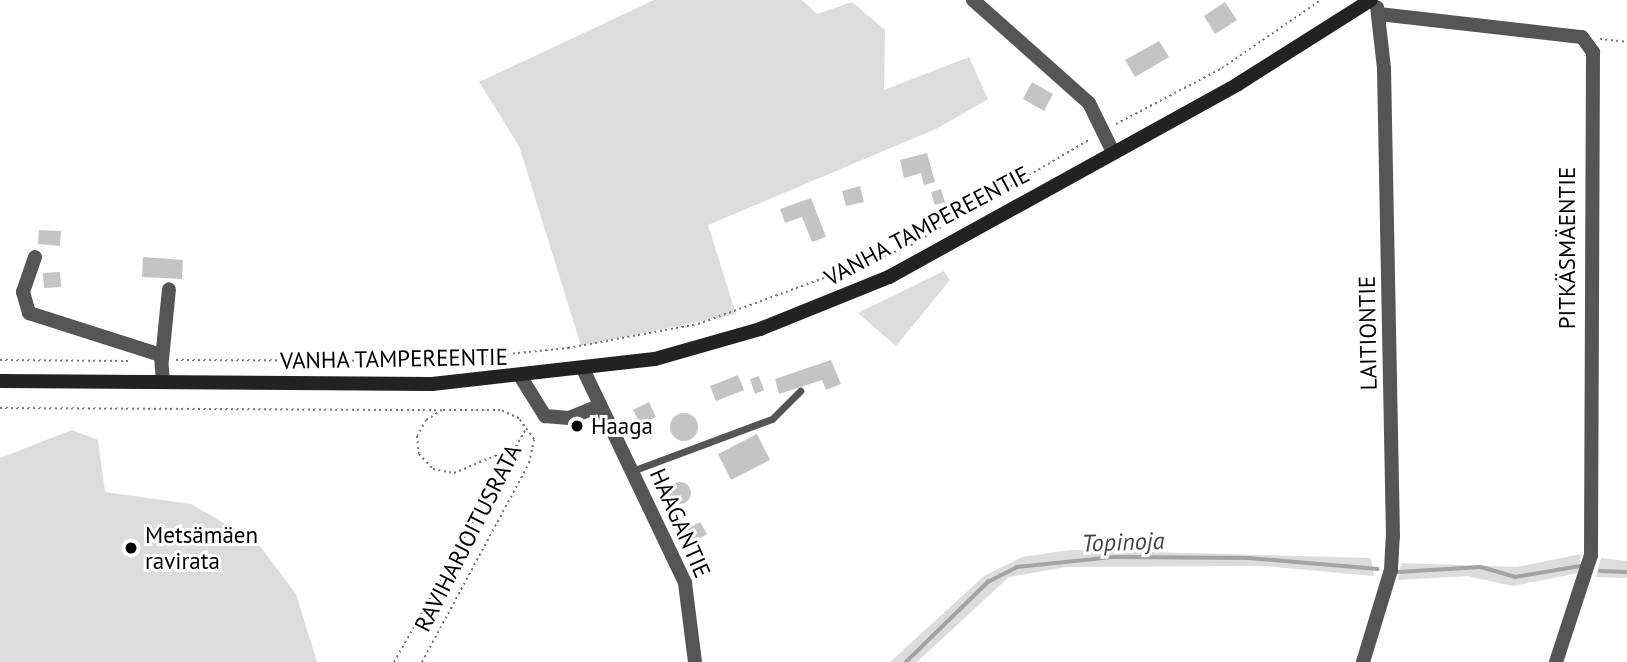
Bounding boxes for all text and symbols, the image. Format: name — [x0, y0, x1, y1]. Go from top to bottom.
street label: VANHA TAMPEREENTIE — [819, 160, 1035, 292]
street label: PITKÄSMÄENTIE — [1553, 167, 1581, 329]
street label: LAITIONTIE — [1353, 275, 1383, 391]
street label: VANHA TAMPEREENTIE — [279, 343, 509, 375]
place label: Haaga — [591, 412, 653, 440]
marker: Haaga — [569, 418, 585, 434]
street label: RAVIHARJOITUSRATA — [409, 440, 527, 636]
street label: HAAGANTIE — [644, 464, 716, 582]
place label: Metsämäen ravirata — [145, 521, 258, 575]
water label: Topinoja — [1081, 526, 1165, 558]
marker: Metsämäen ravirata — [123, 540, 139, 556]

